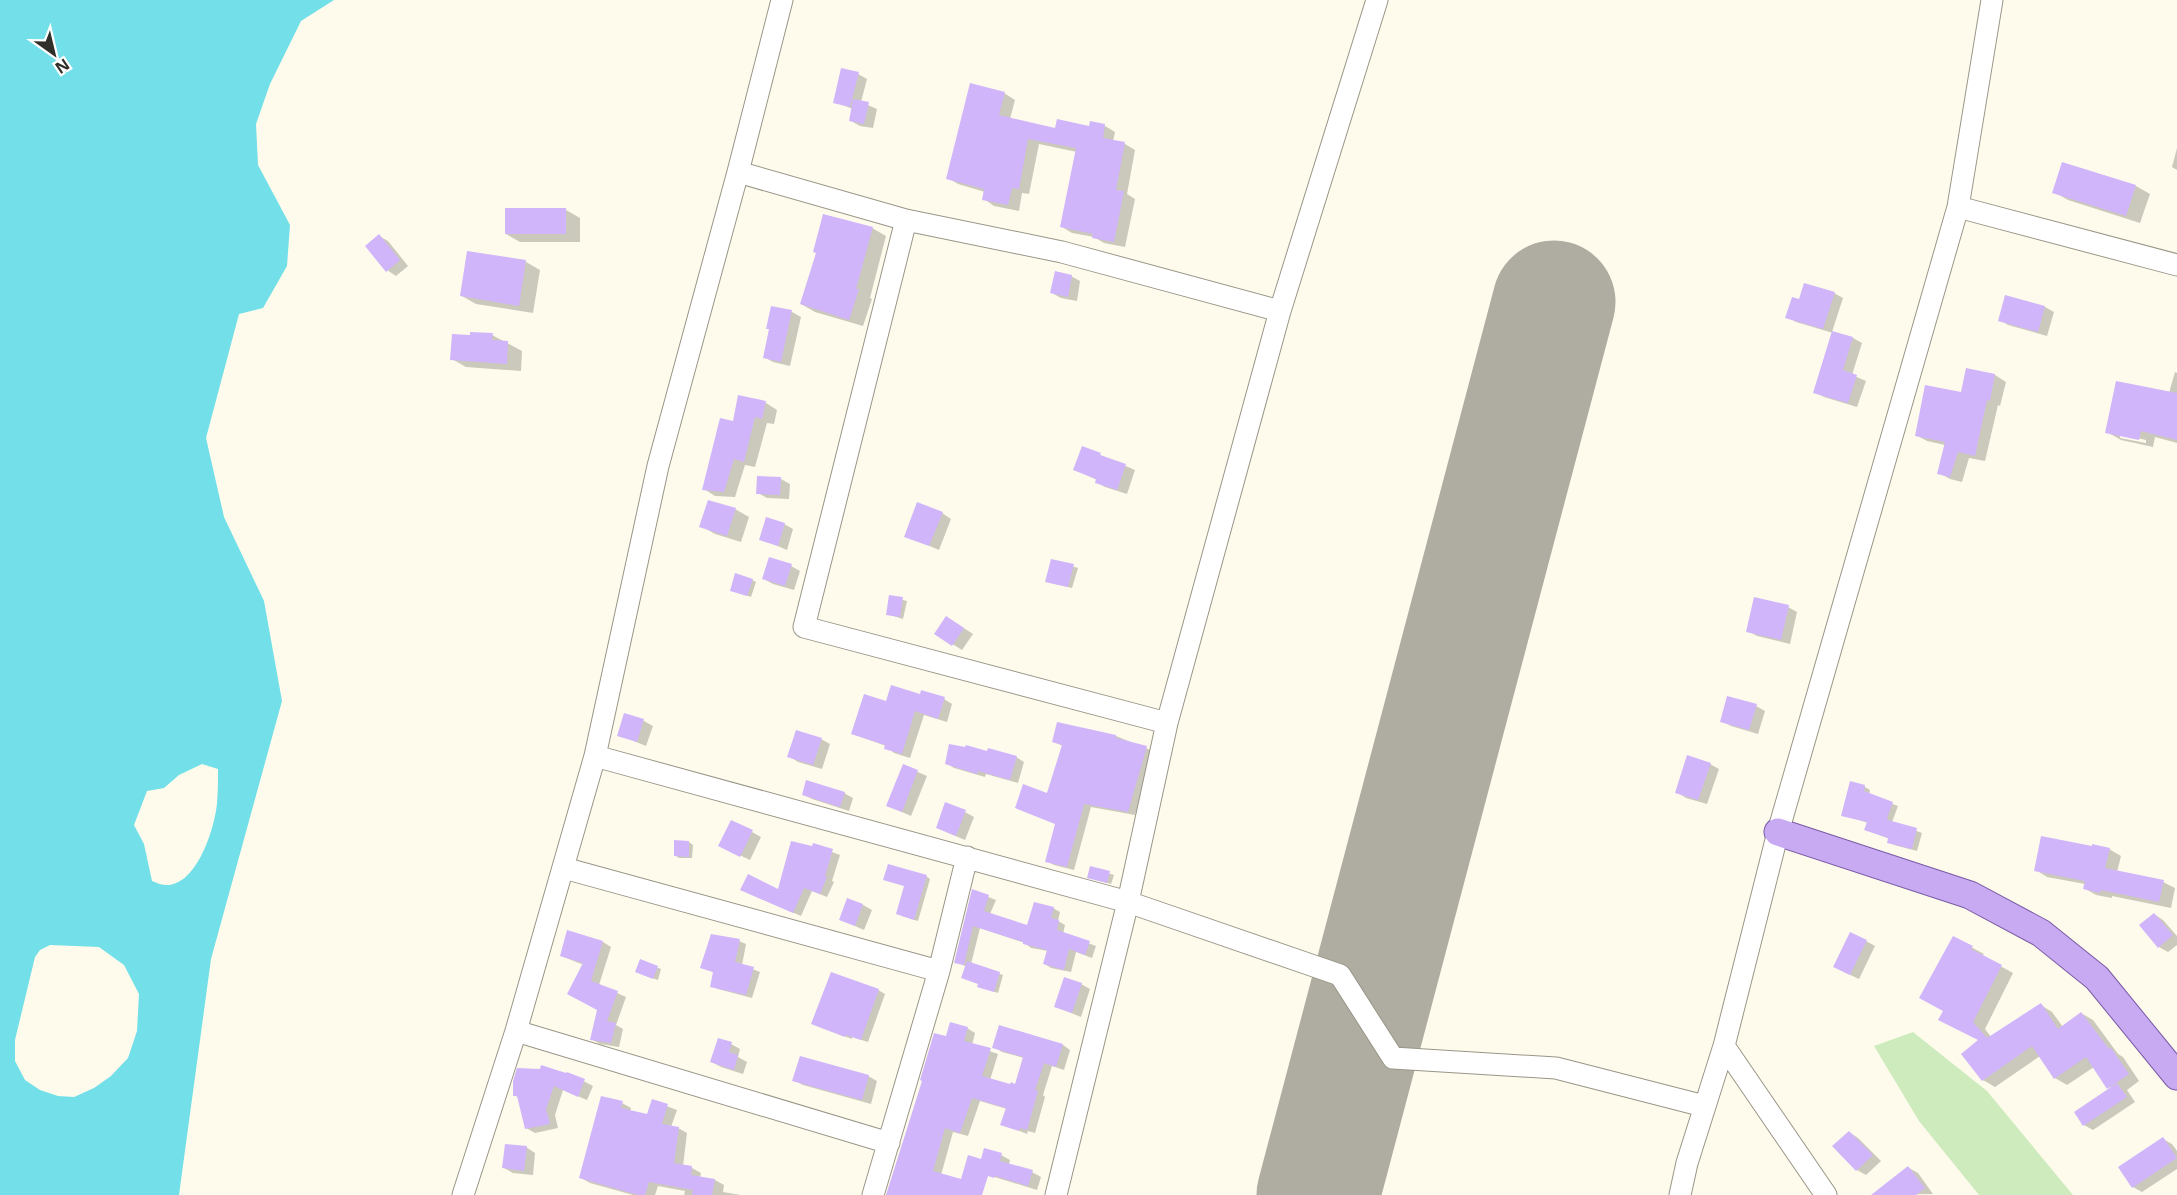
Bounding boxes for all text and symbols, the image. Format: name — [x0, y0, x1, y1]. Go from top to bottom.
north arrow — [24, 24, 84, 84]
text: N — [51, 54, 74, 79]

